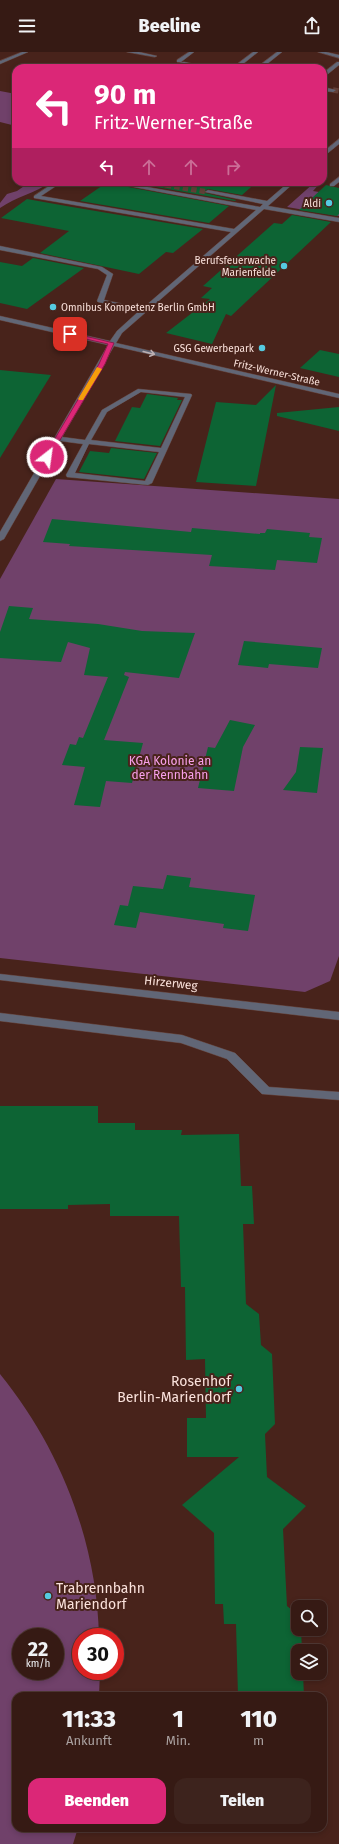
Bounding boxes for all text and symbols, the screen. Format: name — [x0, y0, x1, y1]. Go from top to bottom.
icon: menu — [16, 15, 38, 37]
text: Beeline — [139, 15, 200, 37]
icon: share — [301, 15, 323, 37]
text: 90 m — [94, 78, 156, 111]
icon: left — [28, 80, 80, 132]
text: Fritz-Werner-Straße — [94, 112, 253, 134]
icon: left — [96, 156, 118, 178]
icon: ahead — [138, 156, 160, 178]
icon: ahead — [180, 156, 202, 178]
icon: right — [222, 156, 244, 178]
place label: Aldi — [304, 198, 321, 210]
marker: Aldi — [324, 198, 334, 208]
place label: Berufsfeuerwache Marienfelde — [194, 255, 276, 279]
marker: Berufsfeuerwache Marienfelde — [279, 261, 289, 271]
marker: Omnibus Kompetenz Berlin GmbH — [48, 302, 58, 312]
place label: Omnibus Kompetenz Berlin GmbH — [61, 302, 215, 314]
pin — [53, 317, 87, 351]
icon: arrive — [59, 323, 81, 345]
place label: GSG Gewerbepark — [173, 343, 255, 355]
marker: GSG Gewerbepark — [257, 343, 267, 353]
one-way arrow — [142, 349, 155, 357]
street label: Fritz-Werner-Straße — [232, 357, 321, 389]
position arrow — [26, 436, 68, 478]
park label: KGA Kolonie an der Rennbahn — [129, 754, 211, 782]
street label: Hirzerweg — [144, 973, 199, 993]
place label: Rosenhof Berlin-Mariendorf — [117, 1373, 232, 1406]
marker: Rosenhof Berlin-Mariendorf — [234, 1384, 244, 1394]
place label: Trabrennbahn Mariendorf — [56, 1580, 145, 1613]
marker: Trabrennbahn Mariendorf — [43, 1591, 53, 1601]
map controls — [291, 1600, 327, 1680]
button: search — [291, 1600, 327, 1636]
speed limit sign: 30 — [72, 1628, 124, 1680]
text: 22 — [28, 1637, 48, 1661]
button: layers — [291, 1644, 327, 1680]
text: km/h — [26, 1658, 50, 1670]
text: 11:33 — [62, 1705, 116, 1733]
text: 1 — [172, 1705, 184, 1733]
text: 110 — [240, 1705, 277, 1733]
text: Ankunft — [66, 1733, 112, 1748]
text: Min. — [166, 1733, 190, 1748]
text: m — [253, 1733, 264, 1748]
button: Beenden — [28, 1778, 166, 1824]
button: Teilen — [174, 1778, 311, 1824]

